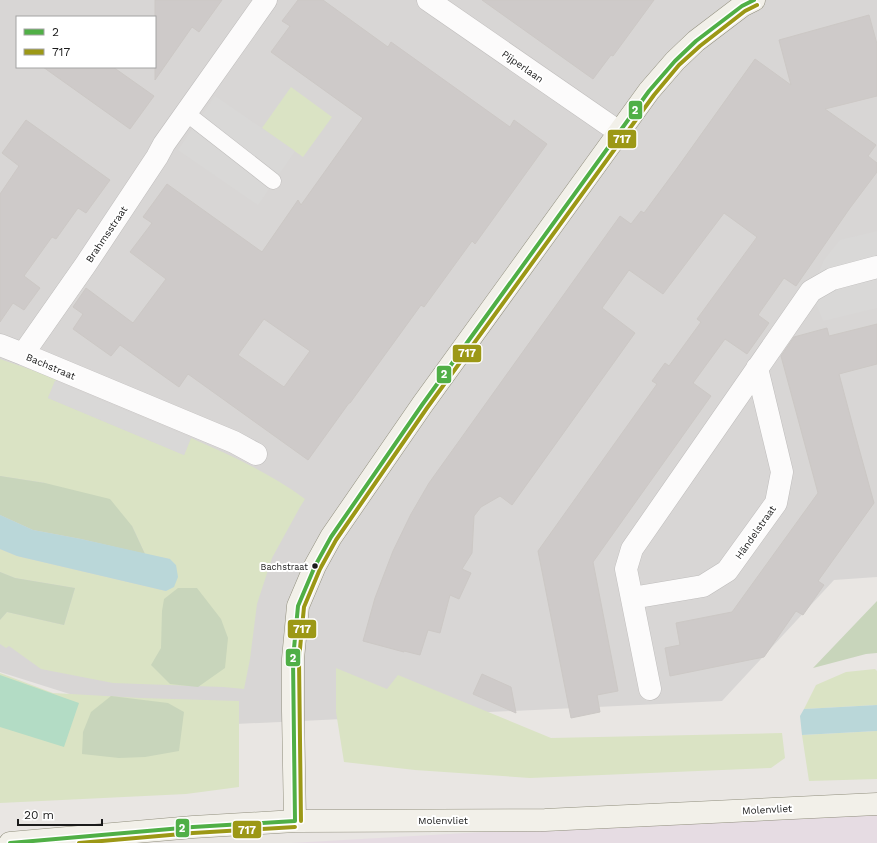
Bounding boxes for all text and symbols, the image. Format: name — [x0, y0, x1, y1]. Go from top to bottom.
legend — [16, 16, 156, 68]
text: 2 — [52, 25, 59, 39]
text: 717 — [52, 45, 70, 59]
street label: Pijperlaan — [500, 48, 546, 85]
line badge: 2 — [628, 100, 643, 120]
text: 2 — [632, 104, 639, 117]
line badge: 717 — [607, 129, 637, 149]
text: 717 — [613, 133, 631, 146]
street label: Brahmsstraat — [83, 203, 130, 265]
line badge: 717 — [452, 344, 482, 363]
text: 717 — [458, 347, 476, 360]
street label: Bachstraat — [24, 351, 78, 382]
line badge: 2 — [436, 365, 452, 384]
text: 2 — [441, 368, 448, 381]
street label: Händelstraat — [733, 503, 778, 561]
marker: Bachstraat — [310, 561, 320, 571]
place label: Bachstraat — [261, 562, 308, 572]
line badge: 717 — [287, 619, 317, 639]
text: 717 — [293, 623, 311, 636]
line badge: 2 — [285, 648, 301, 667]
text: 2 — [290, 652, 297, 665]
scale bar — [18, 801, 102, 827]
street label: Molenvliet — [742, 803, 793, 816]
text: 20 m — [24, 808, 54, 822]
street label: Molenvliet — [418, 815, 469, 826]
line badge: 2 — [175, 818, 190, 838]
line badge: 717 — [232, 820, 262, 839]
text: 2 — [179, 822, 186, 835]
text: 717 — [238, 824, 256, 837]

